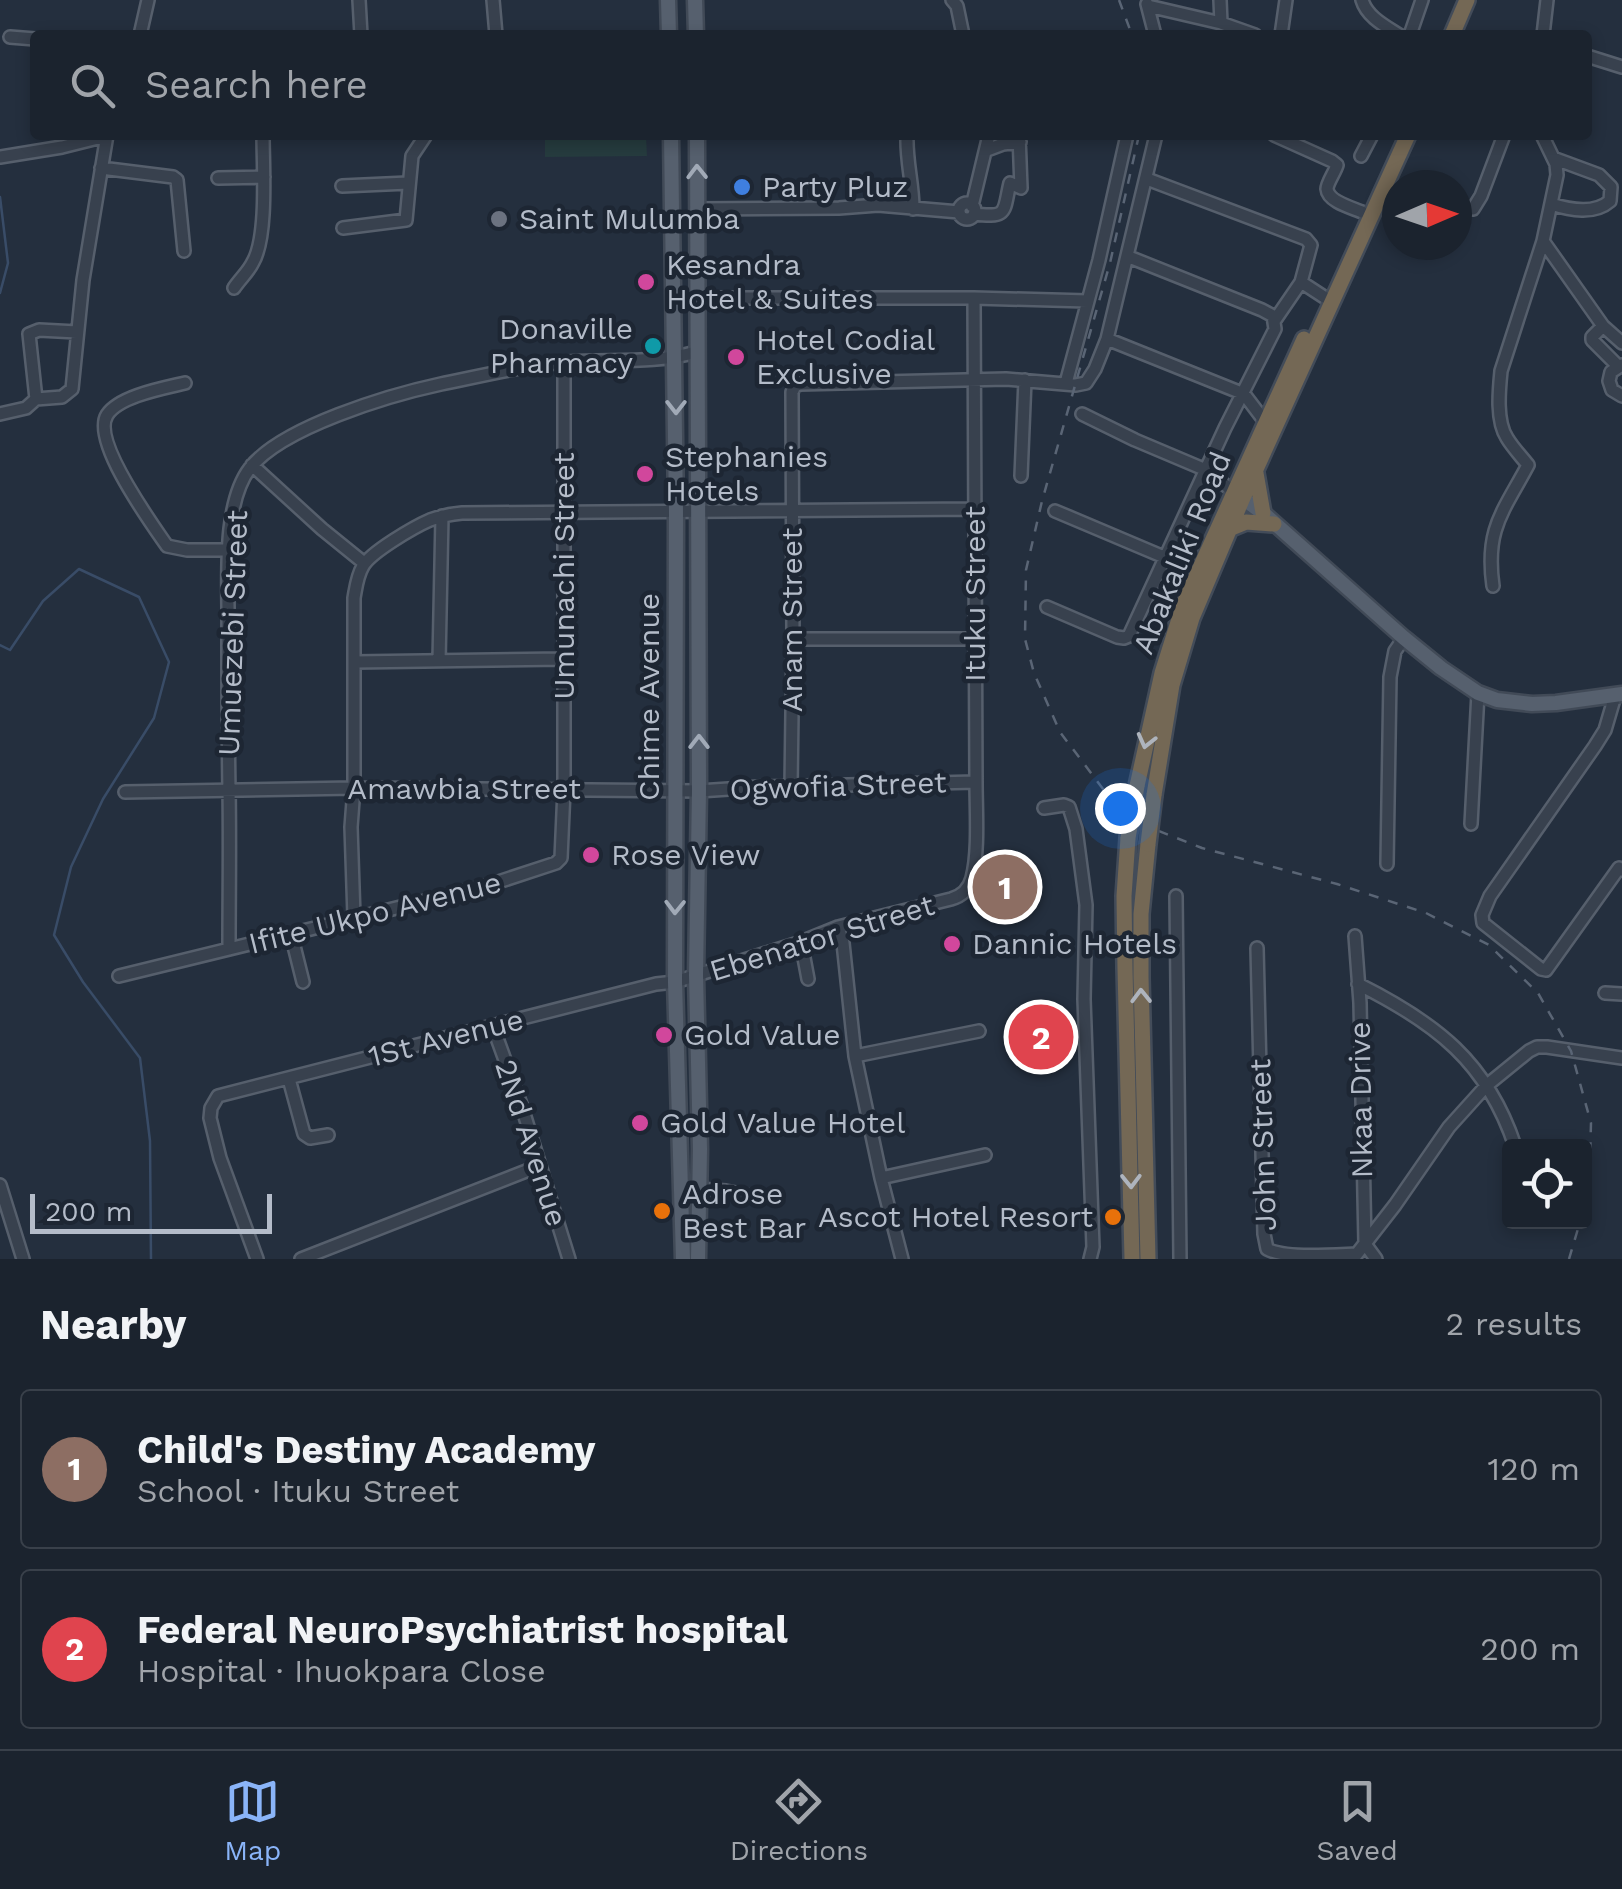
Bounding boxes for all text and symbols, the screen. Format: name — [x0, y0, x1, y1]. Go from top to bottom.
search box — [30, 30, 1592, 140]
icon: search — [65, 58, 120, 113]
text: Search here — [145, 63, 368, 107]
one-way arrow — [686, 163, 708, 178]
place label: Party Pluz — [762, 169, 908, 204]
north arrow — [1382, 170, 1472, 260]
marker: Party Pluz — [731, 176, 753, 198]
place label: Saint Mulumba — [519, 201, 740, 236]
marker: Saint Mulumba — [488, 208, 510, 230]
place label: Kesandra Hotel & Suites — [666, 247, 874, 316]
marker: Kesandra Hotel & Suites — [635, 271, 657, 293]
place label: Donaville Pharmacy — [490, 311, 634, 380]
place label: Hotel Codial Exclusive — [756, 322, 935, 391]
marker: Donaville Pharmacy — [642, 335, 664, 357]
marker: Hotel Codial Exclusive — [725, 346, 747, 368]
one-way arrow — [665, 400, 686, 416]
place label: Stephanies Hotels — [665, 439, 828, 508]
street label: Abakaliki Road — [1125, 447, 1238, 659]
street label: Umunachi Street — [546, 452, 581, 700]
marker: Stephanies Hotels — [634, 463, 656, 485]
street label: Ituku Street — [957, 506, 992, 682]
street label: Umuezebi Street — [211, 509, 254, 756]
street label: Anam Street — [774, 527, 809, 712]
street label: Chime Avenue — [631, 593, 666, 801]
one-way arrow — [1136, 732, 1157, 749]
one-way arrow — [688, 733, 710, 748]
street label: Ogwofia Street — [729, 764, 947, 807]
street label: Amawbia Street — [347, 771, 581, 806]
your location — [1095, 783, 1146, 834]
place label: Rose View — [611, 837, 760, 872]
marker: Rose View — [580, 844, 602, 866]
pin: 1 — [972, 850, 1038, 924]
street label: Ifite Ukpo Avenue — [245, 864, 505, 961]
street label: Ebenator Street — [705, 887, 939, 988]
one-way arrow — [664, 900, 686, 916]
place label: Dannic Hotels — [972, 926, 1177, 961]
marker: Dannic Hotels — [941, 933, 963, 955]
one-way arrow — [1131, 987, 1152, 1003]
pin: 2 — [1008, 1000, 1074, 1074]
street label: 1St Avenue — [365, 1001, 527, 1074]
place label: Gold Value — [684, 1017, 841, 1052]
street label: Nkaa Drive — [1342, 1021, 1379, 1179]
marker: Gold Value — [653, 1024, 675, 1046]
street label: 2Nd Avenue — [488, 1055, 575, 1231]
street label: John Street — [1242, 1058, 1283, 1232]
place label: Gold Value Hotel — [660, 1105, 905, 1140]
marker: Gold Value Hotel — [629, 1112, 651, 1134]
map controls — [1502, 1139, 1592, 1229]
button: locate — [1502, 1139, 1592, 1229]
one-way arrow — [1120, 1173, 1141, 1189]
place label: Adrose Best Bar — [682, 1176, 806, 1245]
scale bar — [30, 1189, 272, 1234]
text: 200 m — [45, 1195, 132, 1228]
place label: Ascot Hotel Resort — [818, 1199, 1093, 1234]
marker: Adrose Best Bar — [651, 1200, 673, 1222]
marker: Ascot Hotel Resort — [1102, 1206, 1124, 1228]
text: Nearby — [40, 1300, 187, 1349]
text: 2 results — [1445, 1305, 1582, 1343]
text: Child's Destiny Academy — [137, 1428, 596, 1472]
text: 1 — [68, 1450, 81, 1488]
text: 120 m — [1488, 1450, 1580, 1488]
text: School · Ituku Street — [137, 1472, 459, 1510]
text: Federal NeuroPsychiatrist hospital — [137, 1608, 788, 1652]
text: 2 — [65, 1630, 84, 1668]
text: 200 m — [1480, 1630, 1580, 1668]
text: Hospital · Ihuokpara Close — [137, 1652, 546, 1690]
tab: Map — [224, 1774, 281, 1867]
tab: Directions — [730, 1774, 868, 1867]
tab: Saved — [1316, 1774, 1398, 1867]

